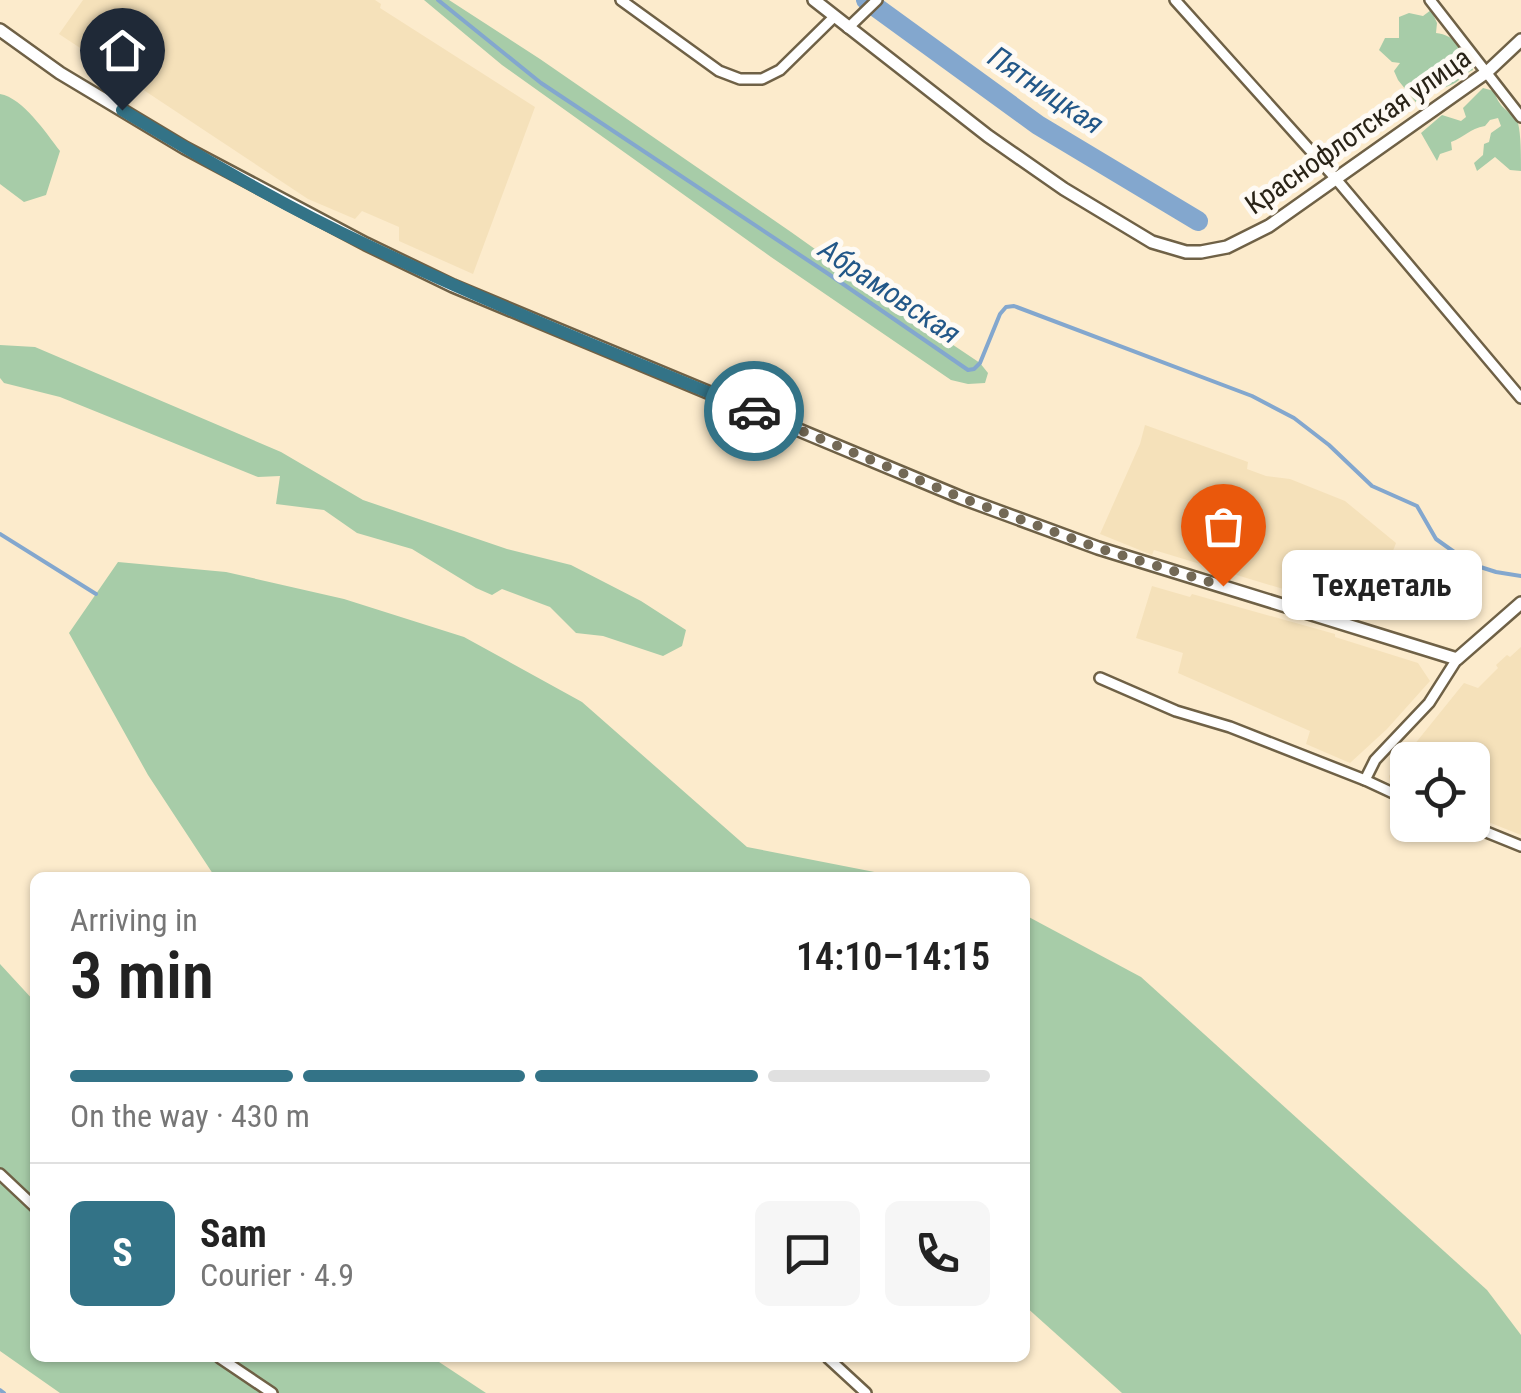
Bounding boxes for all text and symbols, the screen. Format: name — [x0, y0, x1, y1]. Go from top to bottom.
pin — [80, 8, 165, 111]
icon: home — [95, 23, 150, 78]
water label: Пятницкая — [982, 39, 1110, 141]
street label: Краснофлотская улица — [1239, 41, 1477, 221]
water label: Абрамовская — [812, 231, 967, 351]
courier — [704, 361, 804, 461]
icon: car — [727, 384, 782, 439]
pin — [1181, 484, 1266, 587]
icon: bag — [1196, 499, 1251, 554]
callout: Техдеталь — [1283, 551, 1483, 621]
text: Техдеталь — [1312, 566, 1452, 604]
map controls — [1390, 742, 1490, 842]
button: locate — [1390, 742, 1490, 842]
text: Arriving in — [70, 901, 198, 939]
text: 14:10–14:15 — [796, 935, 990, 979]
text: 3 min — [70, 938, 214, 1014]
text: On the way · 430 m — [70, 1097, 310, 1135]
button: chat — [755, 1201, 860, 1306]
button: phone — [885, 1201, 990, 1306]
text: Sam — [200, 1212, 267, 1256]
text: S — [112, 1231, 133, 1275]
text: Courier · 4.9 — [200, 1256, 354, 1294]

